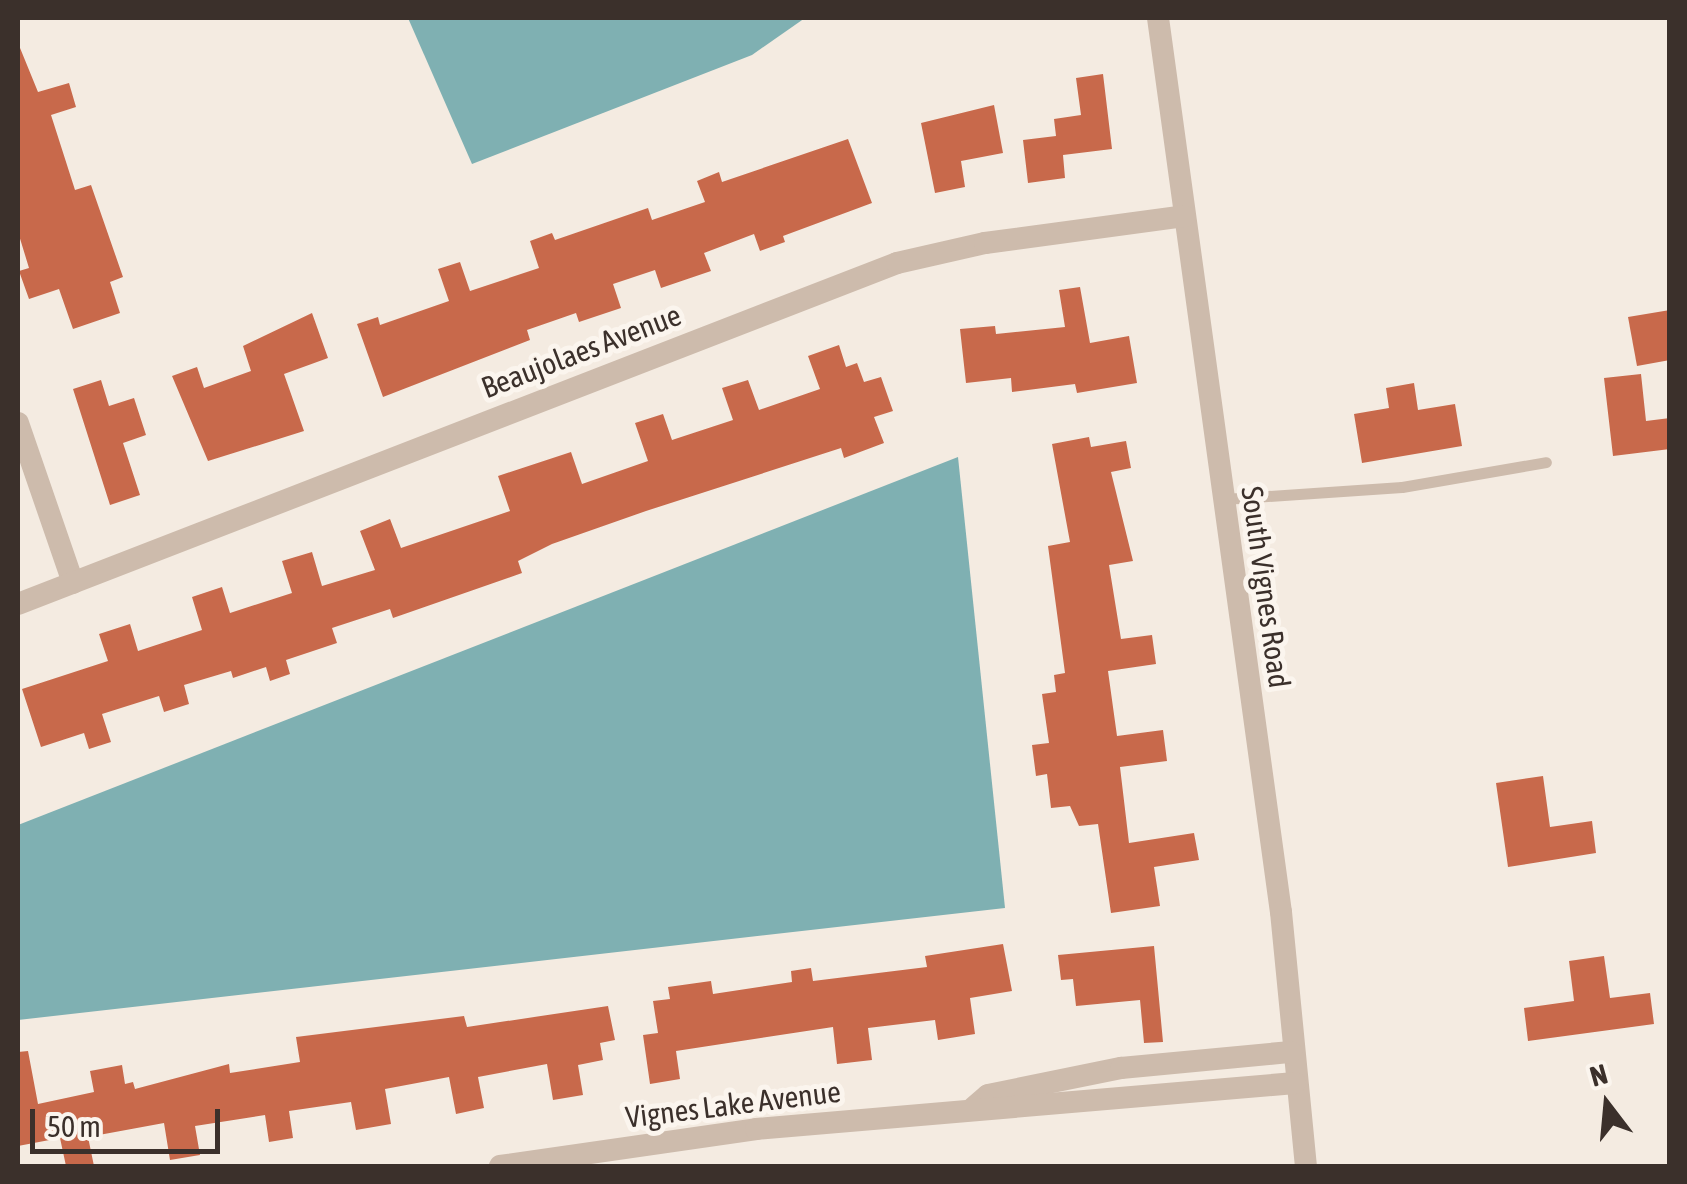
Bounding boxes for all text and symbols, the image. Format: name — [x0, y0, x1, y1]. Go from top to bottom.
street label: Beaujolaes Avenue — [476, 296, 686, 406]
street label: South Vignes Road — [1234, 484, 1298, 690]
north arrow — [1557, 1054, 1657, 1154]
text: N — [1586, 1058, 1611, 1093]
street label: Vignes Lake Avenue — [623, 1073, 843, 1135]
scale bar — [35, 1089, 225, 1151]
text: 50 m — [47, 1109, 101, 1143]

